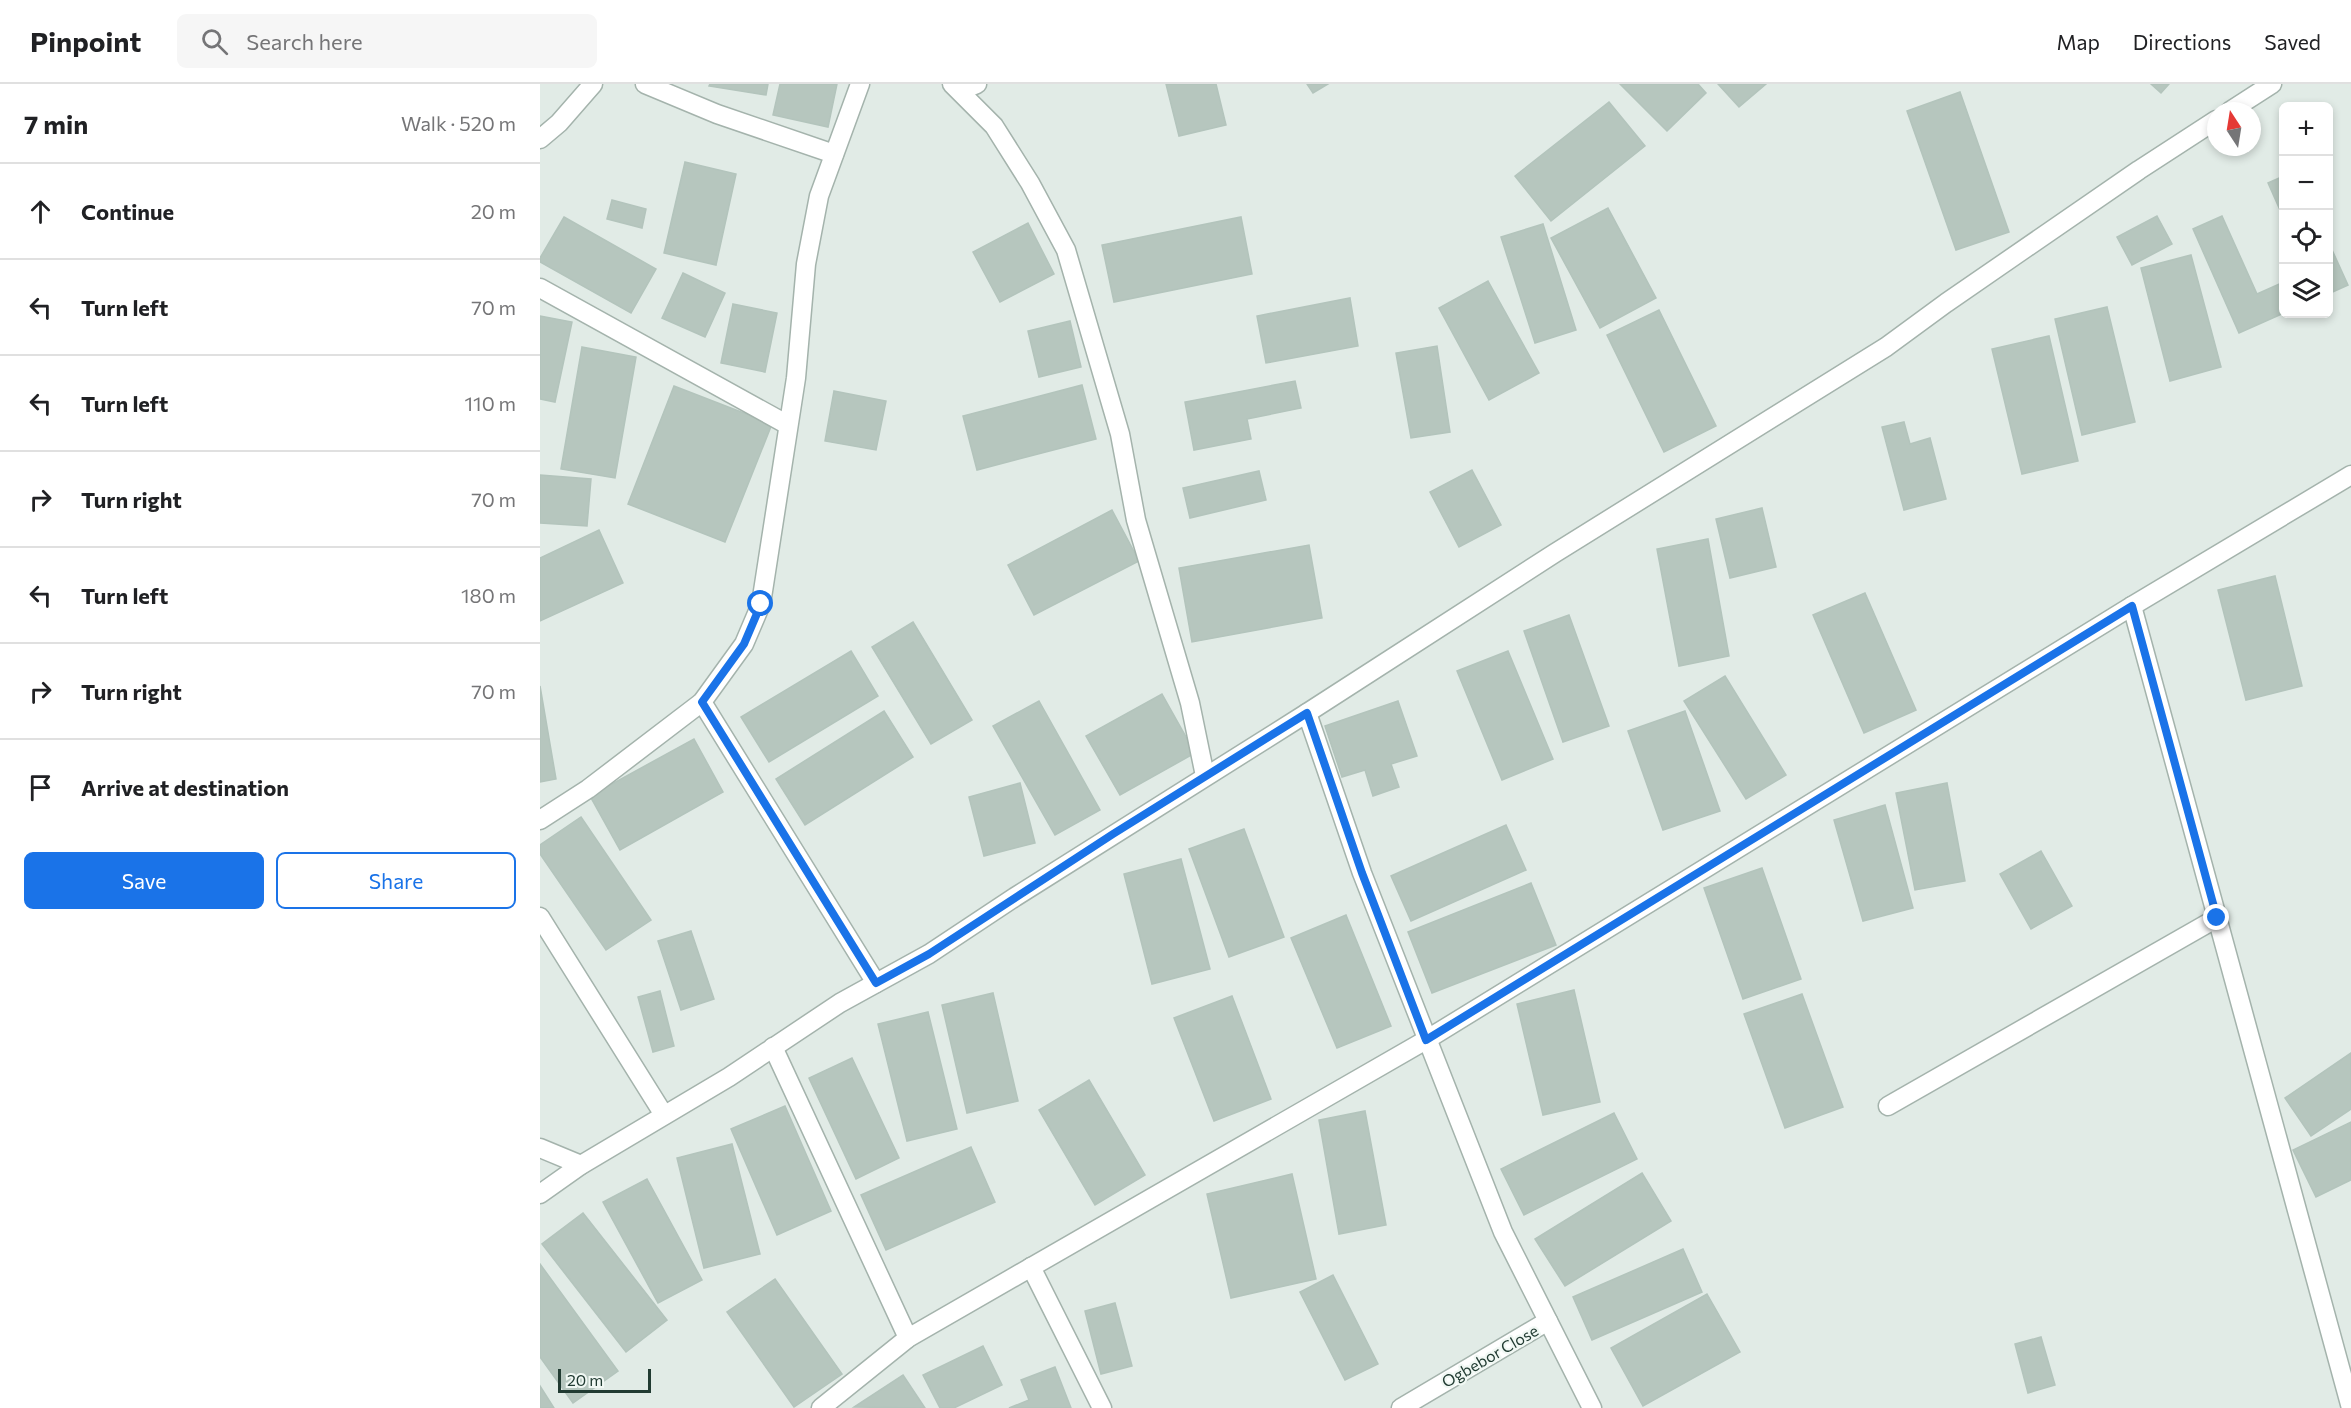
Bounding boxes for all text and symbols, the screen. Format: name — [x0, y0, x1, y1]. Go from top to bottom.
search box — [177, 14, 597, 68]
text: Pinpoint — [30, 24, 141, 58]
icon: search — [198, 25, 231, 58]
text: Search here — [246, 28, 363, 55]
text: Map — [2057, 29, 2100, 54]
text: Directions — [2133, 29, 2231, 54]
text: Saved — [2264, 29, 2321, 54]
north arrow — [2207, 102, 2261, 156]
map controls — [2279, 102, 2333, 318]
button: + — [2279, 102, 2333, 156]
text: 7 min — [24, 108, 88, 139]
text: Walk · 520 m — [401, 111, 516, 135]
button: − — [2279, 156, 2333, 210]
icon: ahead — [24, 195, 57, 228]
text: Continue — [81, 198, 174, 225]
text: 20 m — [471, 199, 516, 223]
button: locate — [2279, 210, 2333, 264]
button: layers — [2279, 264, 2333, 318]
icon: left — [24, 291, 57, 324]
text: Turn left — [81, 294, 168, 321]
text: 70 m — [471, 295, 516, 319]
icon: left — [24, 387, 57, 420]
text: Turn left — [81, 390, 168, 417]
text: 110 m — [465, 391, 516, 415]
icon: right — [24, 483, 57, 516]
text: Turn right — [81, 486, 182, 513]
text: 70 m — [471, 487, 516, 511]
icon: left — [24, 579, 57, 612]
text: Turn left — [81, 582, 168, 609]
text: 180 m — [461, 583, 516, 607]
route start — [747, 590, 773, 616]
icon: right — [24, 675, 57, 708]
text: Turn right — [81, 678, 182, 705]
text: 70 m — [471, 679, 516, 703]
icon: arrive — [24, 771, 57, 804]
text: Arrive at destination — [81, 774, 289, 801]
button: Save — [24, 852, 264, 909]
button: Share — [276, 852, 516, 909]
route end — [2203, 904, 2229, 930]
street label: Ogbebor Close — [1438, 1320, 1541, 1391]
scale bar — [558, 1366, 651, 1394]
text: 20 m — [567, 1370, 603, 1389]

